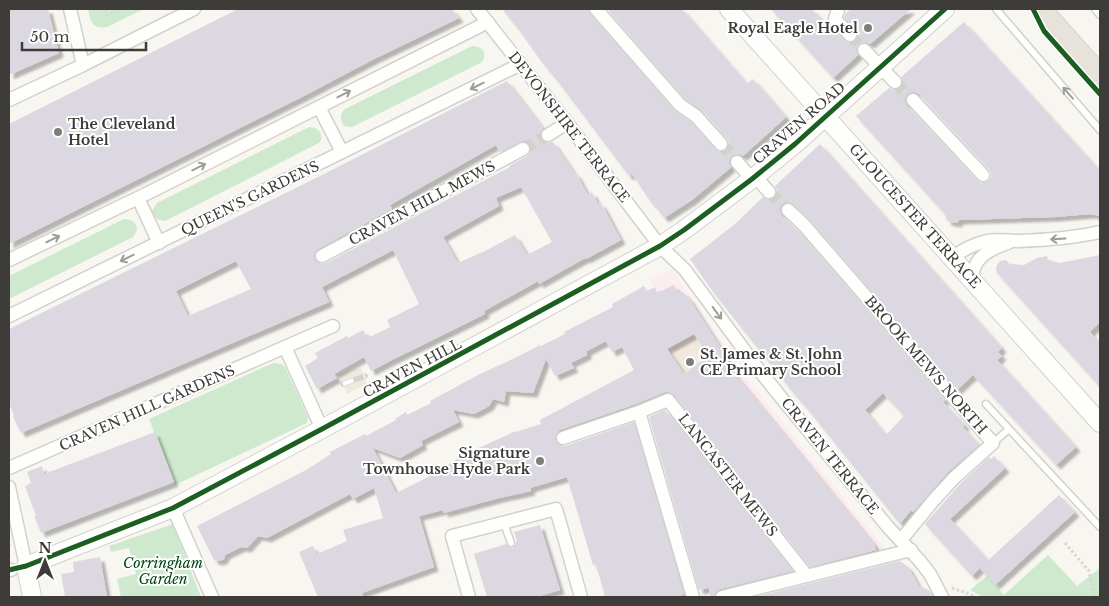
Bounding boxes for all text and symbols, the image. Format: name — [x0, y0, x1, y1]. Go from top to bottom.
place label: Royal Eagle Hotel — [727, 19, 858, 37]
scale bar — [22, 20, 146, 52]
marker: Royal Eagle Hotel — [862, 22, 874, 34]
text: 50 m — [30, 27, 70, 46]
street label: DEVONSHIRE TERRACE — [505, 48, 633, 206]
street label: CRAVEN ROAD — [749, 78, 849, 168]
one-way arrow — [470, 82, 485, 91]
one-way arrow — [1063, 86, 1074, 99]
one-way arrow — [336, 89, 351, 98]
place label: The Cleveland Hotel — [68, 115, 176, 149]
marker: The Cleveland Hotel — [52, 126, 64, 138]
street label: GLOUCESTER TERRACE — [845, 140, 985, 292]
street label: QUEEN'S GARDENS — [178, 157, 322, 239]
street label: CRAVEN HILL MEWS — [346, 157, 498, 249]
one-way arrow — [191, 162, 206, 172]
one-way arrow — [45, 234, 60, 243]
one-way arrow — [1050, 234, 1066, 243]
one-way arrow — [120, 253, 135, 263]
street label: BROOK MEWS NORTH — [861, 292, 991, 438]
one-way arrow — [711, 306, 722, 319]
street label: CRAVEN HILL — [360, 334, 464, 402]
place label: St. James & St. John CE Primary School — [700, 345, 842, 379]
marker: St. James & St. John CE Primary School — [684, 356, 696, 368]
street label: CRAVEN HILL GARDENS — [56, 361, 238, 455]
street label: CRAVEN TERRACE — [777, 394, 883, 518]
street label: LANCASTER MEWS — [674, 410, 782, 540]
place label: Signature Townhouse Hyde Park — [363, 444, 531, 478]
marker: Signature Townhouse Hyde Park — [534, 455, 546, 467]
north arrow — [20, 536, 70, 586]
text: N — [38, 539, 52, 557]
park label: Corringham Garden — [123, 554, 203, 588]

